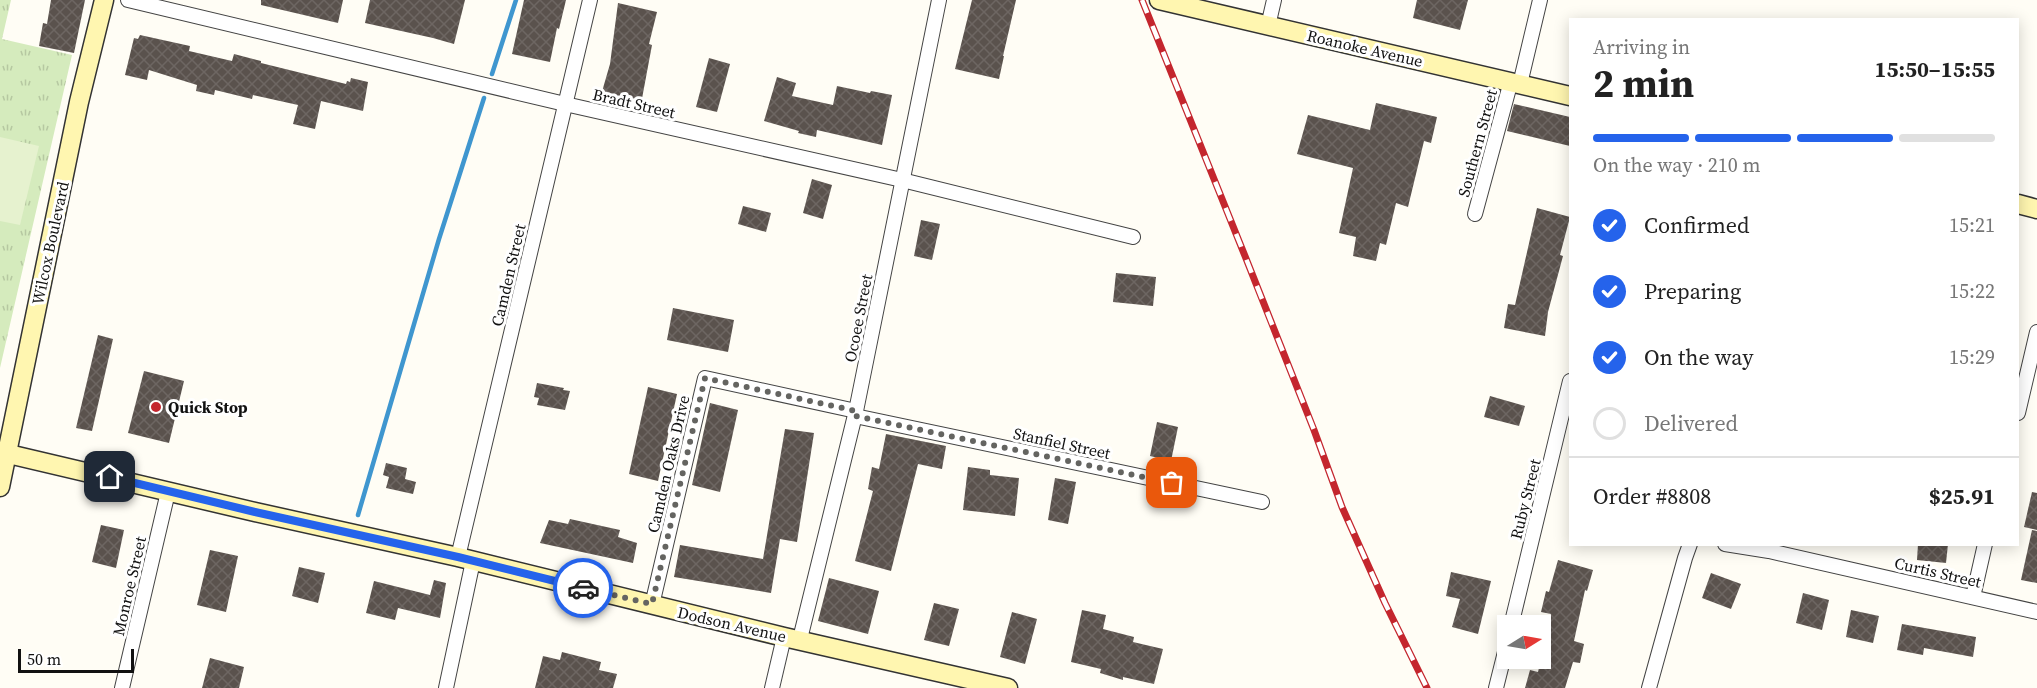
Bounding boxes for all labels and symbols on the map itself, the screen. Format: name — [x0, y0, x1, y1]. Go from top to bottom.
street label: Roanoke Avenue — [1305, 24, 1425, 72]
street label: Bradt Street — [591, 83, 678, 123]
street label: Southern Street — [1452, 86, 1502, 199]
street label: Wilcox Boulevard — [26, 179, 74, 307]
street label: Camden Street — [486, 221, 531, 328]
street label: Ocoee Street — [839, 271, 877, 364]
street label: Camden Oaks Drive — [641, 393, 695, 535]
place label: Quick Stop — [168, 396, 248, 418]
marker: Quick Stop — [149, 400, 163, 414]
street label: Stanfiel Street — [1012, 422, 1113, 464]
pin — [84, 451, 135, 502]
street label: Ruby Street — [1504, 456, 1546, 541]
pin — [1146, 457, 1197, 508]
street label: Monroe Street — [107, 533, 151, 638]
street label: Curtis Street — [1892, 551, 1984, 593]
courier — [553, 558, 613, 618]
street label: Dodson Avenue — [675, 601, 789, 647]
north arrow — [1497, 615, 1551, 669]
scale bar — [18, 646, 134, 674]

